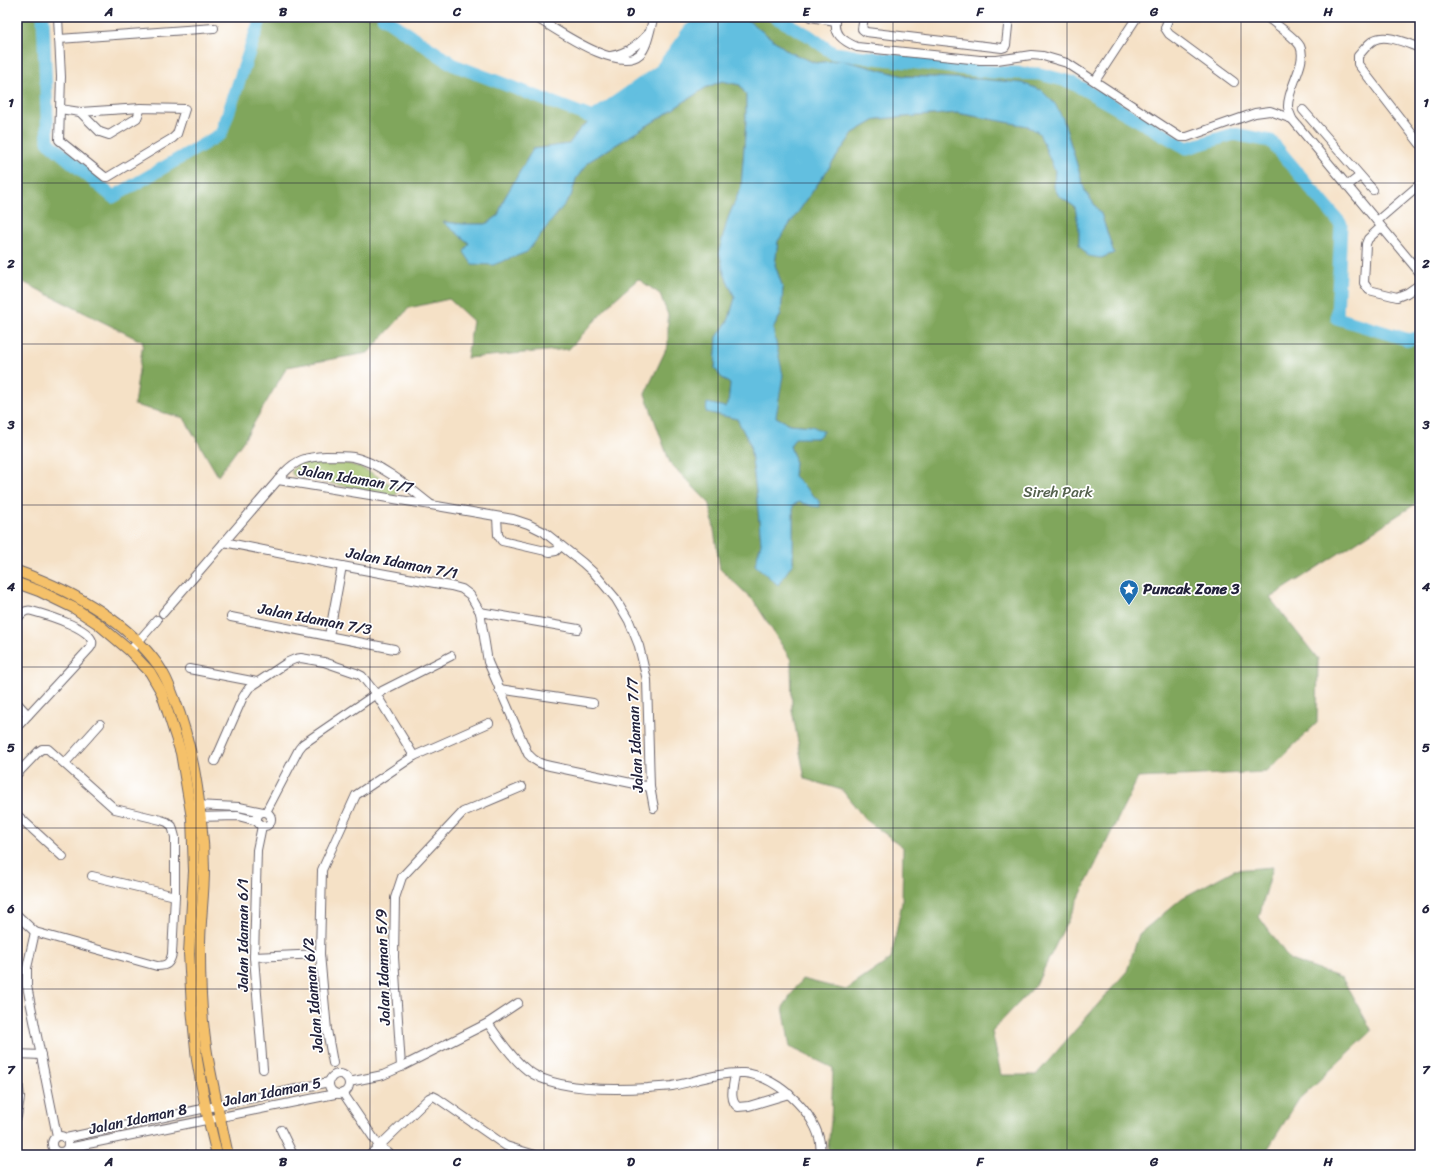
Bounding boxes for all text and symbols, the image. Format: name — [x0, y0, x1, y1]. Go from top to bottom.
text: A — [104, 0, 113, 23]
text: B — [279, 0, 288, 23]
text: C — [452, 0, 462, 23]
text: D — [627, 0, 635, 23]
text: E — [802, 0, 811, 23]
text: F — [975, 0, 984, 23]
text: G — [1149, 0, 1159, 23]
text: H — [1322, 0, 1333, 23]
text: 1 — [8, 91, 14, 114]
text: 1 — [1423, 91, 1429, 114]
text: 2 — [6, 252, 15, 275]
text: 2 — [1421, 252, 1430, 275]
text: 3 — [6, 413, 15, 436]
text: 3 — [1421, 413, 1430, 436]
street label: Jalan Idaman 7/7 — [296, 457, 416, 501]
park label: Sireh Park — [1023, 479, 1094, 505]
street label: Jalan Idaman 7/1 — [343, 539, 460, 587]
text: 4 — [6, 575, 16, 598]
text: 4 — [1421, 575, 1431, 598]
place label: Puncak Zone 3 — [1143, 576, 1240, 602]
place icon: Puncak Zone 3 — [1118, 578, 1140, 606]
street label: Jalan Idaman 7/3 — [255, 595, 374, 643]
street label: Jalan Idaman 7/7 — [619, 675, 651, 794]
text: 5 — [7, 736, 15, 759]
text: 5 — [1422, 736, 1430, 759]
street label: Jalan Idaman 6/1 — [230, 878, 256, 993]
text: 6 — [6, 897, 15, 920]
text: 6 — [1421, 897, 1430, 920]
street label: Jalan Idaman 5/9 — [368, 908, 398, 1027]
street label: Jalan Idaman 6/2 — [295, 936, 331, 1055]
text: 7 — [7, 1058, 16, 1081]
text: 7 — [1422, 1058, 1431, 1081]
street label: Jalan Idaman 5 — [219, 1070, 324, 1114]
street label: Jalan Idaman 8 — [86, 1096, 190, 1142]
text: A — [104, 1150, 113, 1172]
text: B — [279, 1150, 288, 1172]
text: C — [452, 1150, 462, 1172]
text: D — [627, 1150, 635, 1172]
text: E — [802, 1150, 811, 1172]
text: F — [975, 1150, 984, 1172]
text: G — [1149, 1150, 1159, 1172]
text: H — [1322, 1150, 1333, 1172]

